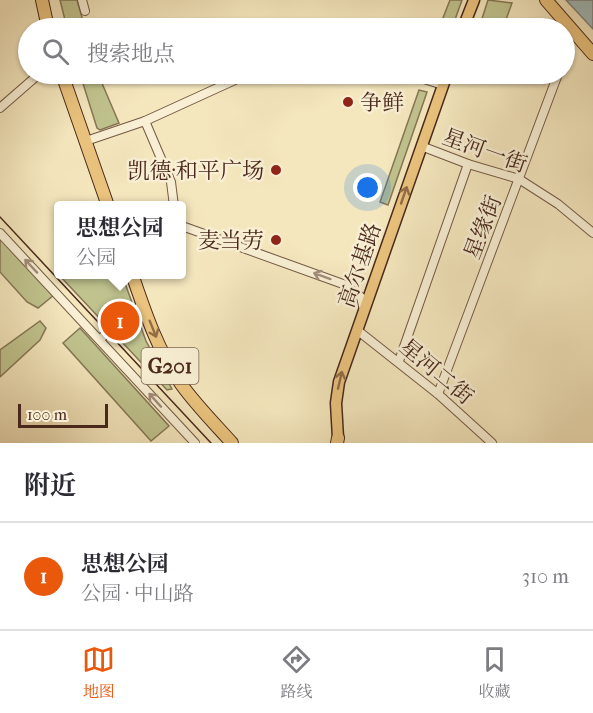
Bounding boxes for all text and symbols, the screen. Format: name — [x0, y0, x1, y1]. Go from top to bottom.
search box — [18, 18, 575, 84]
icon: search — [39, 35, 72, 68]
text: 搜索地点 — [87, 41, 175, 67]
place label: 争鲜 — [360, 90, 404, 116]
marker: 争鲜 — [341, 95, 355, 109]
street label: 星河一街 — [439, 124, 530, 178]
place label: 凯德·和平广场 — [128, 158, 264, 184]
marker: 凯德·和平广场 — [269, 163, 283, 177]
your location — [353, 173, 382, 202]
one-way arrow — [399, 186, 410, 205]
street label: 星缘街 — [459, 192, 507, 263]
popup — [54, 201, 186, 279]
text: 思想公园 — [76, 215, 164, 241]
street label: 高尔基路 — [333, 219, 387, 311]
place label: 麦当劳 — [198, 228, 264, 254]
marker: 麦当劳 — [269, 233, 283, 247]
text: 公园 — [76, 246, 116, 269]
one-way arrow — [24, 259, 38, 274]
one-way arrow — [313, 269, 332, 280]
pin: 1 — [100, 298, 140, 344]
one-way arrow — [148, 320, 159, 338]
street label: 星河二街 — [394, 334, 478, 410]
road number: G201 — [142, 348, 198, 384]
one-way arrow — [335, 371, 346, 391]
one-way arrow — [148, 393, 162, 408]
scale bar — [18, 401, 108, 428]
text: 100 m — [27, 405, 67, 424]
text: 附近 — [24, 470, 76, 501]
text: 思想公园 — [81, 551, 169, 577]
text: 1 — [40, 565, 47, 588]
text: 310 m — [522, 565, 569, 588]
text: 公园 · 中山路 — [81, 582, 194, 605]
tab: 地图 — [82, 643, 115, 702]
tab: 路线 — [280, 643, 313, 702]
tab: 收藏 — [478, 643, 511, 702]

